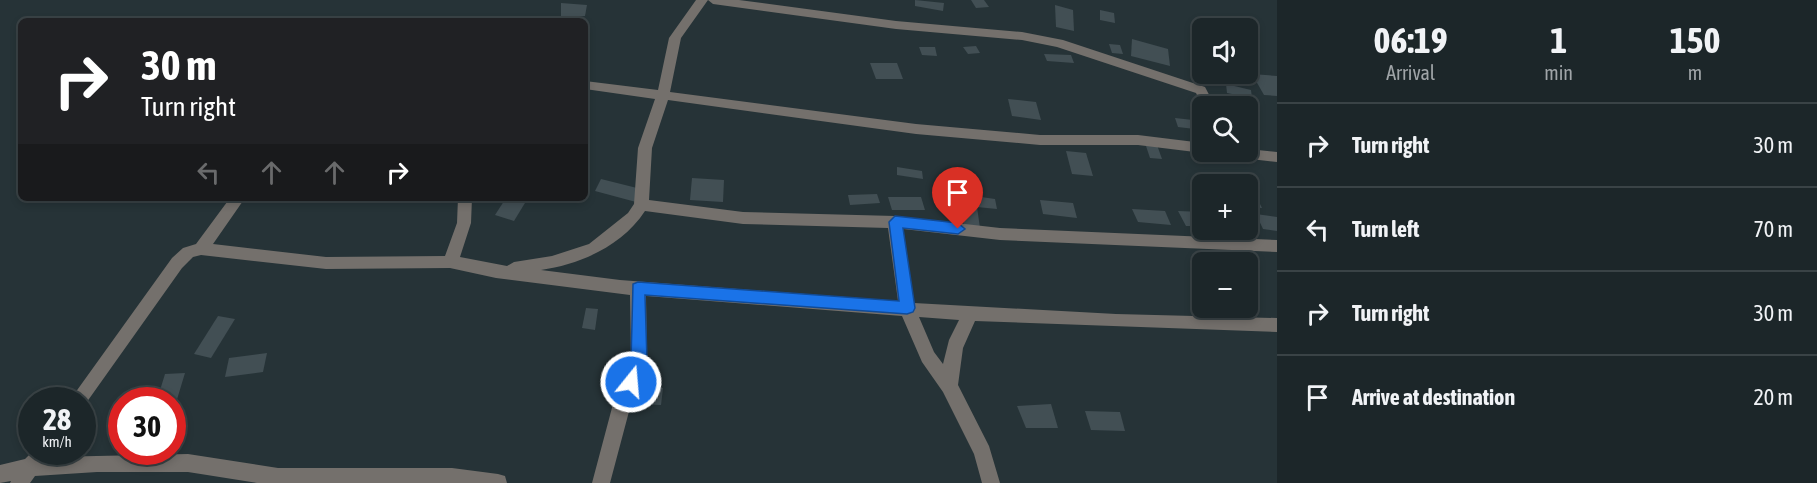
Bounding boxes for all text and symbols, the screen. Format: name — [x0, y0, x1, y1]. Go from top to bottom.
map controls — [1192, 18, 1258, 318]
button: sound — [1192, 18, 1258, 84]
text: 06:19 — [1374, 19, 1448, 61]
text: 1 — [1550, 19, 1567, 61]
text: 150 — [1670, 19, 1720, 61]
text: 30 m — [141, 41, 216, 89]
icon: right — [42, 42, 120, 120]
text: Arrival — [1386, 61, 1435, 84]
text: min — [1544, 61, 1573, 84]
text: m — [1688, 61, 1702, 84]
text: Turn right — [141, 91, 236, 122]
button: search — [1192, 96, 1258, 162]
icon: right — [1301, 129, 1334, 162]
text: Turn right — [1352, 132, 1429, 158]
text: 30 m — [1753, 132, 1793, 158]
icon: left — [192, 156, 225, 189]
icon: ahead — [255, 156, 288, 189]
icon: ahead — [318, 156, 351, 189]
icon: right — [381, 156, 414, 189]
pin — [932, 167, 983, 229]
button: + — [1192, 174, 1258, 240]
icon: arrive — [941, 176, 974, 209]
icon: left — [1301, 213, 1334, 246]
text: Turn left — [1352, 216, 1419, 242]
text: 70 m — [1753, 216, 1793, 242]
button: − — [1192, 252, 1258, 318]
icon: right — [1301, 297, 1334, 330]
text: Turn right — [1352, 300, 1429, 326]
text: 30 m — [1753, 300, 1793, 326]
position arrow — [599, 350, 663, 414]
icon: arrive — [1301, 381, 1334, 414]
text: Arrive at destination — [1352, 384, 1515, 410]
text: 20 m — [1753, 384, 1793, 410]
speed limit sign: 30 — [108, 387, 186, 465]
text: 28 — [43, 402, 71, 436]
text: km/h — [42, 433, 72, 450]

